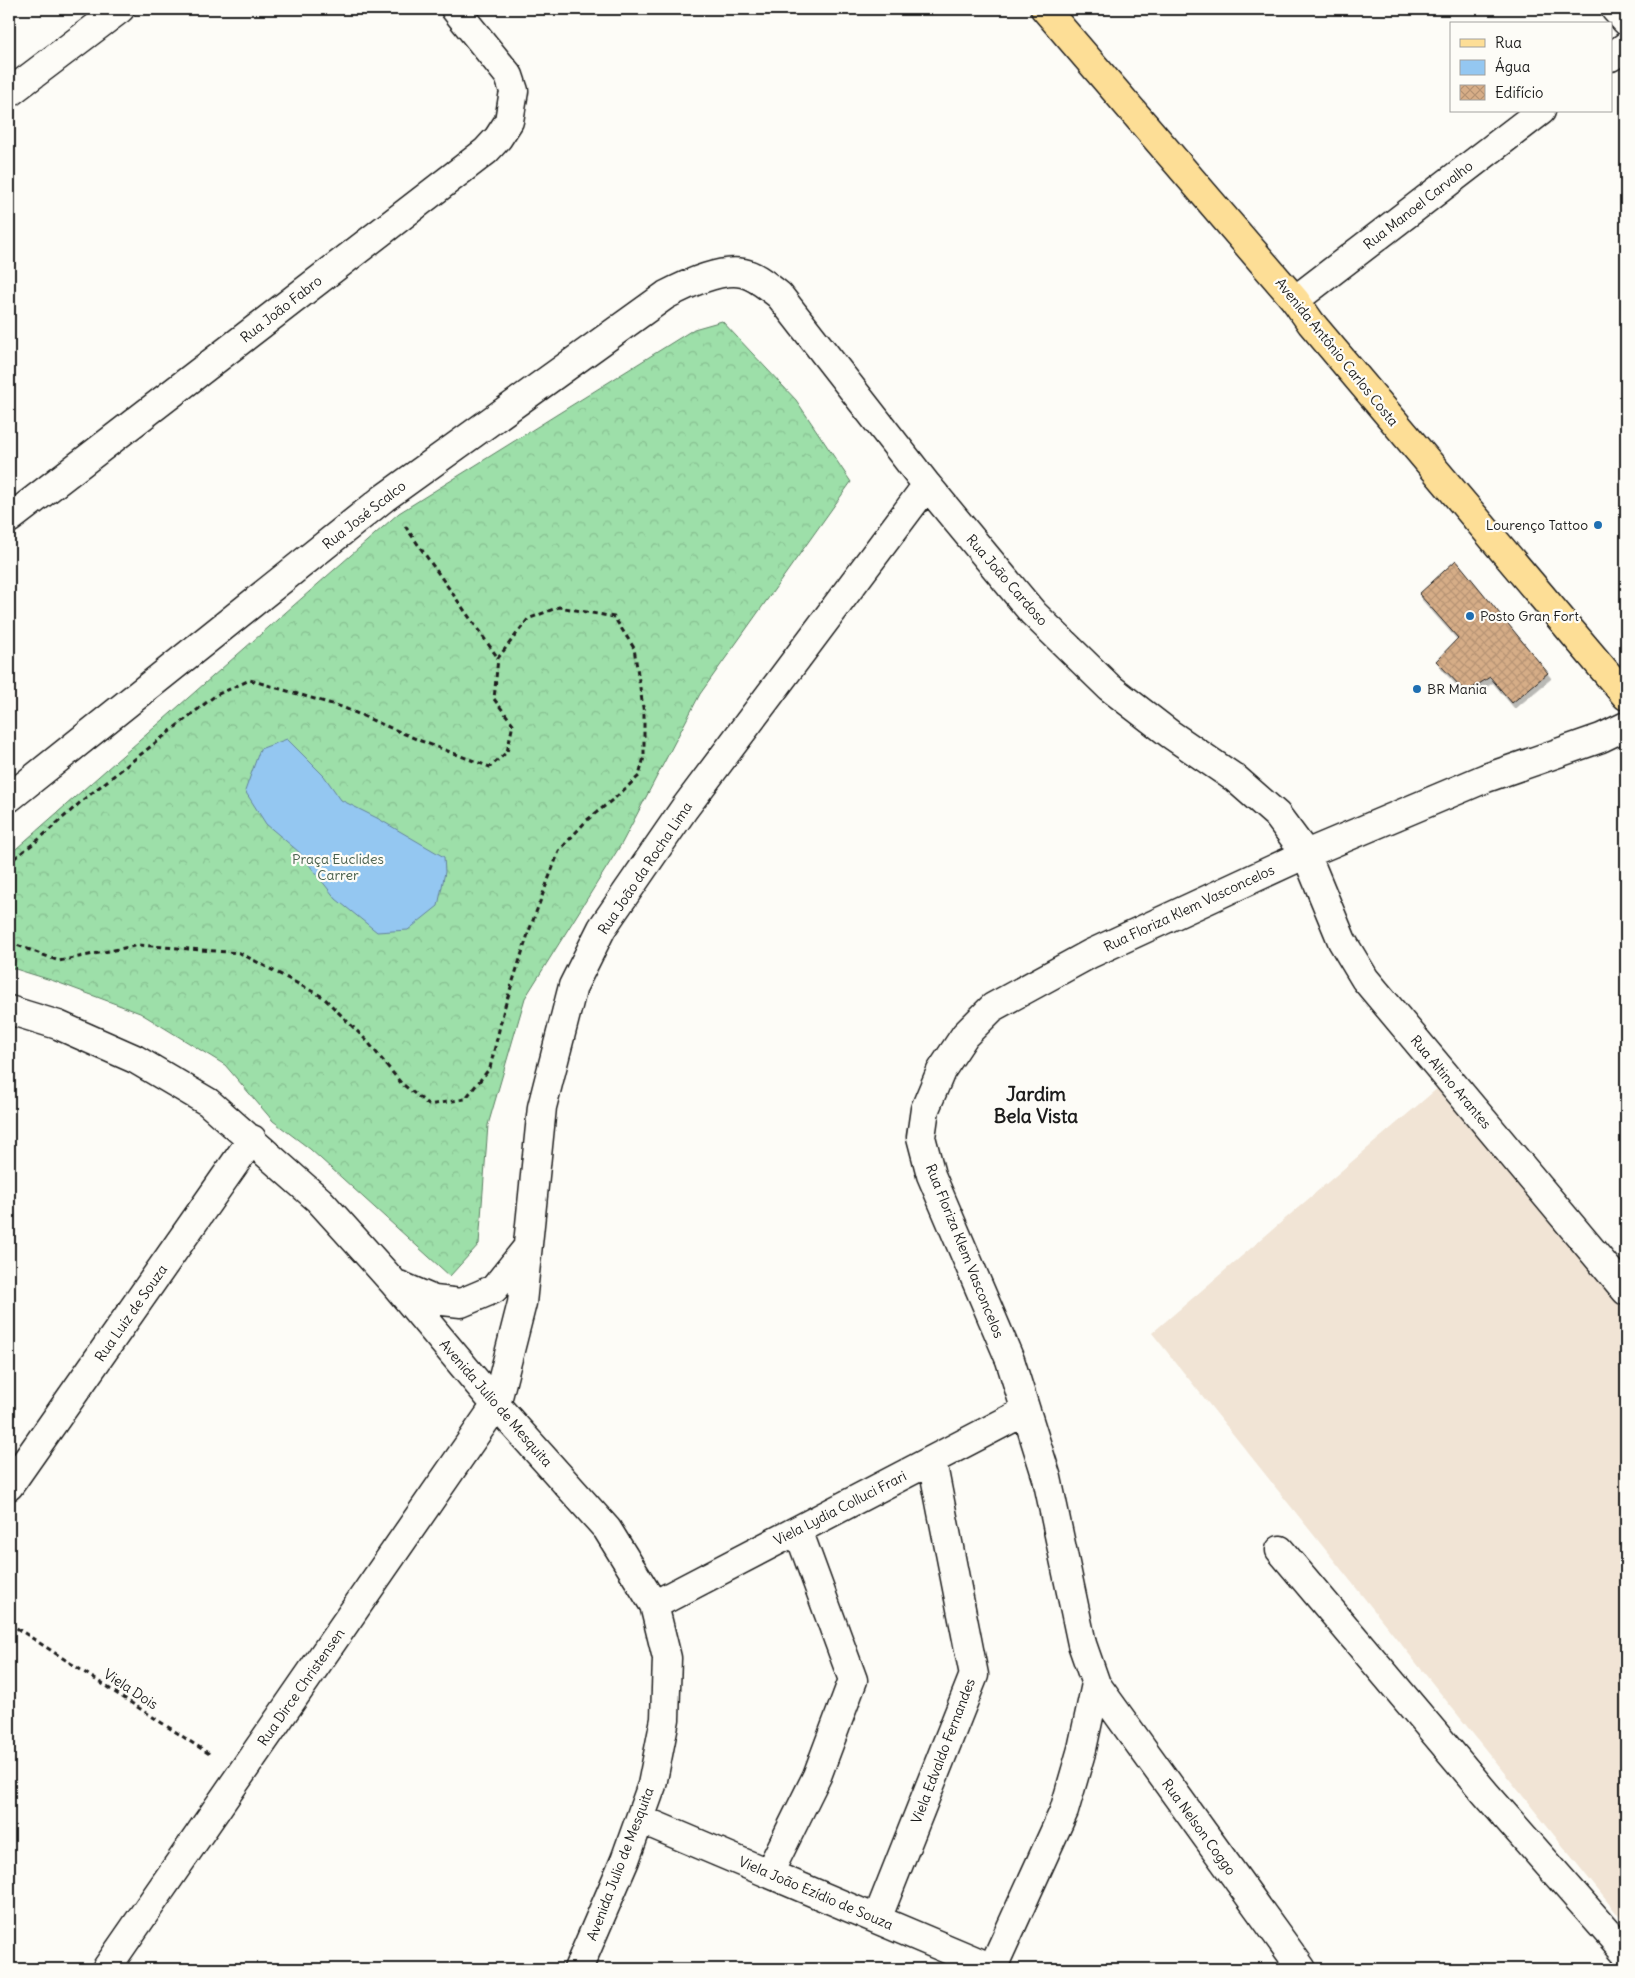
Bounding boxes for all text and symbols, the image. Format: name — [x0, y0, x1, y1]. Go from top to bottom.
legend — [1450, 22, 1612, 112]
text: Rua — [1495, 33, 1522, 52]
text: Água — [1495, 57, 1531, 76]
text: Edifício — [1495, 83, 1543, 102]
street label: Rua Manoel Carvalho — [1360, 157, 1476, 253]
street label: Rua João Fabro — [237, 271, 326, 347]
street label: Avenida Antônio Carlos Costa — [1272, 274, 1402, 430]
street label: Rua José Scalco — [319, 477, 410, 553]
place label: Lourenço Tattoo — [1486, 516, 1588, 534]
marker: Lourenço Tattoo — [1592, 519, 1604, 531]
street label: Rua João Cardoso — [962, 531, 1052, 630]
place label: Posto Gran Fort — [1480, 607, 1579, 625]
marker: Posto Gran Fort — [1464, 610, 1476, 622]
place label: BR Mania — [1427, 680, 1487, 698]
marker: BR Mania — [1411, 683, 1423, 695]
street label: Rua João da Rocha Lima — [594, 798, 696, 938]
park label: Praça Euclides Carrer — [292, 850, 384, 884]
street label: Rua Floriza Klem Vasconcelos — [1101, 860, 1277, 956]
street label: Rua Altino Arantes — [1407, 1032, 1495, 1132]
district label: Jardim Bela Vista — [994, 1082, 1078, 1128]
street label: Rua Floriza Klem Vasconcelos — [922, 1161, 1008, 1341]
street label: Rua Luiz de Souza — [91, 1261, 171, 1365]
street label: Avenida Julio de Mesquita — [436, 1336, 556, 1470]
street label: Viela Lydia Colluci Frari — [771, 1467, 909, 1549]
street label: Rua Dirce Christensen — [254, 1625, 348, 1749]
street label: Viela Dois — [100, 1665, 162, 1713]
street label: Viela Edvaldo Fernandes — [907, 1676, 979, 1826]
street label: Rua Nelson Coggo — [1158, 1775, 1240, 1879]
street label: Avenida Julio de Mesquita — [582, 1785, 658, 1943]
street label: Viela João Ezídio de Souza — [736, 1852, 896, 1934]

